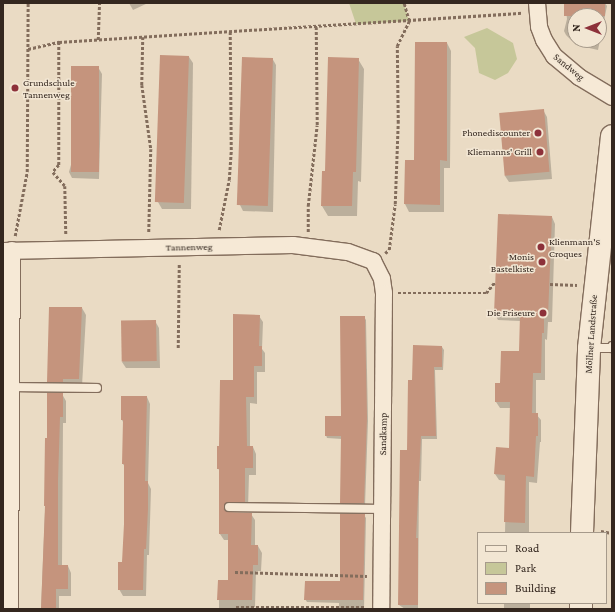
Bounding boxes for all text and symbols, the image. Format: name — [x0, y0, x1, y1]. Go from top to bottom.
north arrow — [567, 8, 607, 48]
text: N — [570, 24, 582, 32]
street label: Sandweg — [551, 51, 587, 83]
place label: Grundschule Tannenweg — [23, 76, 75, 100]
marker: Grundschule Tannenweg — [10, 83, 20, 93]
place label: Phonediscounter — [462, 127, 530, 139]
marker: Phonediscounter — [533, 128, 543, 138]
place label: Kliemanns' Grill — [467, 146, 532, 158]
marker: Kliemanns' Grill — [535, 147, 545, 157]
place label: Klienmann'S Croques — [549, 235, 600, 258]
street label: Tannenweg — [166, 241, 212, 253]
marker: Klienmann'S Croques — [536, 242, 546, 252]
place label: Monis Bastelkiste — [491, 250, 534, 274]
marker: Monis Bastelkiste — [537, 257, 547, 267]
street label: Möllner Landstraße — [582, 294, 600, 374]
place label: Die Friseure — [487, 307, 535, 319]
marker: Die Friseure — [538, 308, 548, 318]
street label: Sandkamp — [377, 413, 389, 455]
legend — [477, 532, 607, 604]
text: Road — [515, 541, 539, 555]
text: Park — [515, 561, 536, 575]
text: Building — [515, 581, 556, 595]

